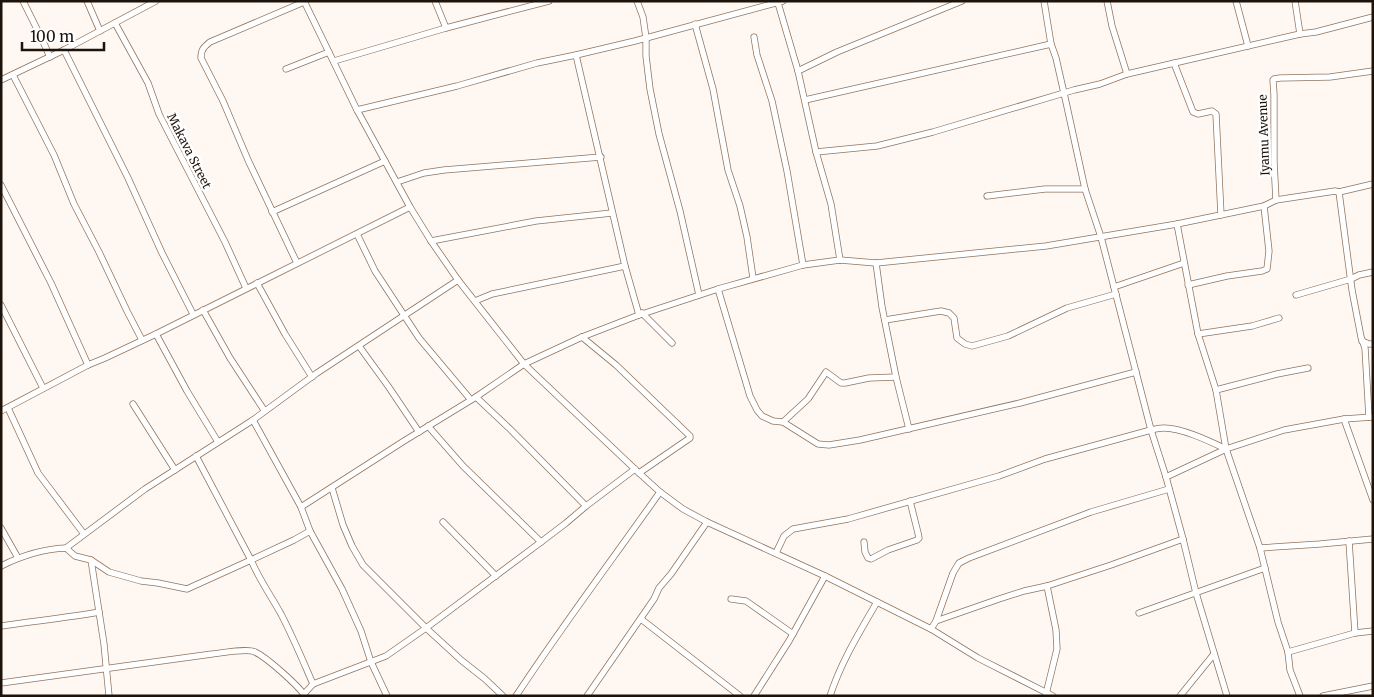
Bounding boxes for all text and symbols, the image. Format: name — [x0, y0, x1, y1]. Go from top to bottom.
scale bar — [22, 20, 105, 52]
text: 100 m — [30, 27, 74, 46]
street label: Iyamu Avenue — [1255, 94, 1272, 176]
street label: Makava Street — [164, 111, 215, 191]

